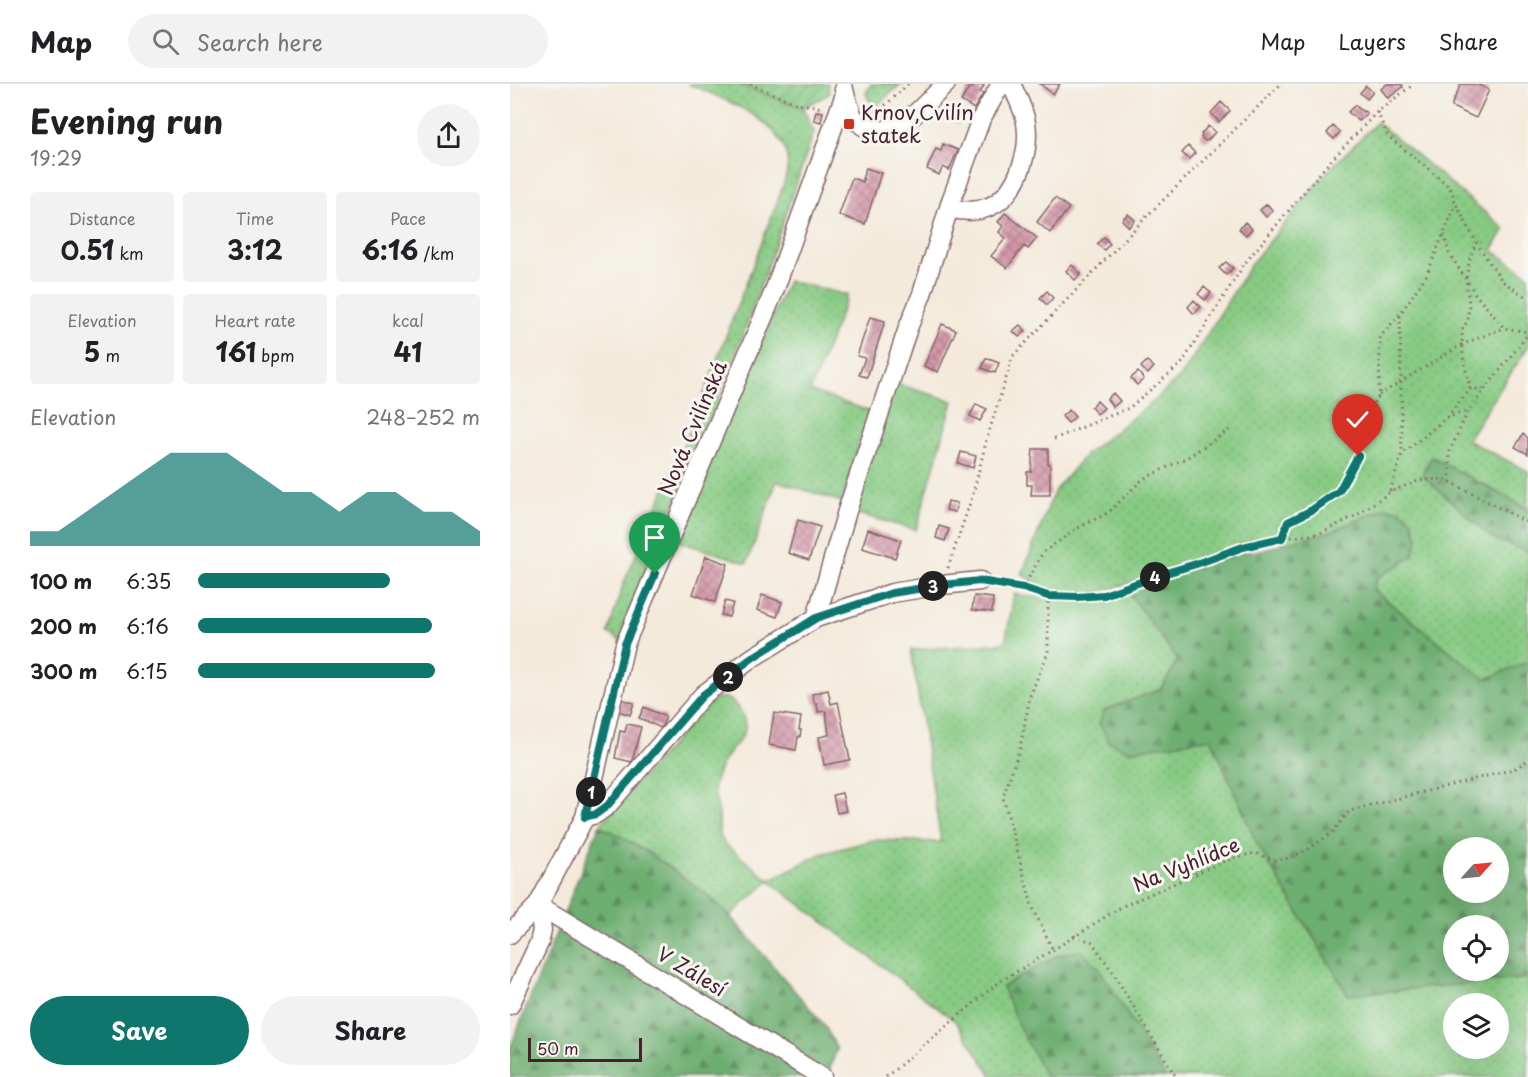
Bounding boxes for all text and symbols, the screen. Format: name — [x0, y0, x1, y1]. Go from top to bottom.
search box — [128, 14, 548, 68]
text: Map — [30, 20, 92, 63]
icon: search — [149, 25, 182, 58]
text: Search here — [197, 25, 323, 58]
text: Map — [1261, 25, 1305, 57]
text: Layers — [1338, 25, 1406, 57]
text: Share — [1439, 25, 1498, 57]
text: Evening run — [30, 95, 223, 145]
place label: Krnov,Cvilín statek — [861, 97, 974, 150]
button: share — [417, 104, 480, 167]
marker: Krnov,Cvilín statek — [842, 117, 856, 131]
text: 19:29 — [30, 143, 82, 173]
text: Distance — [68, 206, 136, 230]
text: Time — [236, 206, 274, 230]
text: Pace — [390, 206, 426, 230]
text: 0.51 — [61, 230, 114, 269]
text: 3:12 — [227, 230, 283, 269]
text: 6:16 — [362, 230, 418, 269]
text: km — [114, 241, 143, 265]
text: /km — [418, 241, 454, 265]
text: Elevation — [67, 308, 137, 332]
text: Heart rate — [215, 308, 295, 332]
text: kcal — [392, 308, 424, 332]
text: 5 — [84, 332, 100, 371]
text: 161 — [216, 332, 256, 371]
text: 41 — [394, 332, 422, 371]
text: m — [100, 343, 120, 367]
text: bpm — [256, 343, 294, 367]
street label: Nová Cvilínská — [650, 355, 734, 500]
pin — [1332, 394, 1383, 456]
text: Elevation — [30, 402, 116, 432]
text: 248–252 m — [366, 402, 480, 432]
icon: check — [1341, 403, 1374, 436]
pin — [629, 512, 680, 574]
icon: arrive — [638, 521, 671, 554]
pin: 4 — [1140, 562, 1170, 592]
text: 4 — [1150, 565, 1160, 589]
text: 100 m — [30, 566, 92, 596]
text: 6:35 — [126, 566, 171, 596]
pin: 3 — [918, 571, 948, 601]
text: 3 — [928, 574, 938, 598]
text: 200 m — [30, 611, 97, 641]
text: 6:16 — [126, 611, 169, 641]
text: 300 m — [30, 656, 98, 686]
text: 6:15 — [126, 656, 168, 686]
pin: 2 — [713, 662, 743, 692]
text: 2 — [722, 665, 734, 689]
pin: 1 — [576, 777, 606, 807]
text: 1 — [587, 780, 595, 804]
street label: Na Vyhlídce — [1128, 829, 1244, 899]
north arrow — [1443, 837, 1509, 903]
map controls — [1443, 837, 1509, 1059]
button: locate — [1443, 915, 1509, 981]
street label: V Zálesí — [652, 939, 732, 1004]
button: layers — [1443, 993, 1509, 1059]
button: Save — [30, 996, 249, 1065]
button: Share — [261, 996, 480, 1065]
scale bar — [528, 1035, 642, 1062]
text: 50 m — [537, 1036, 578, 1060]

